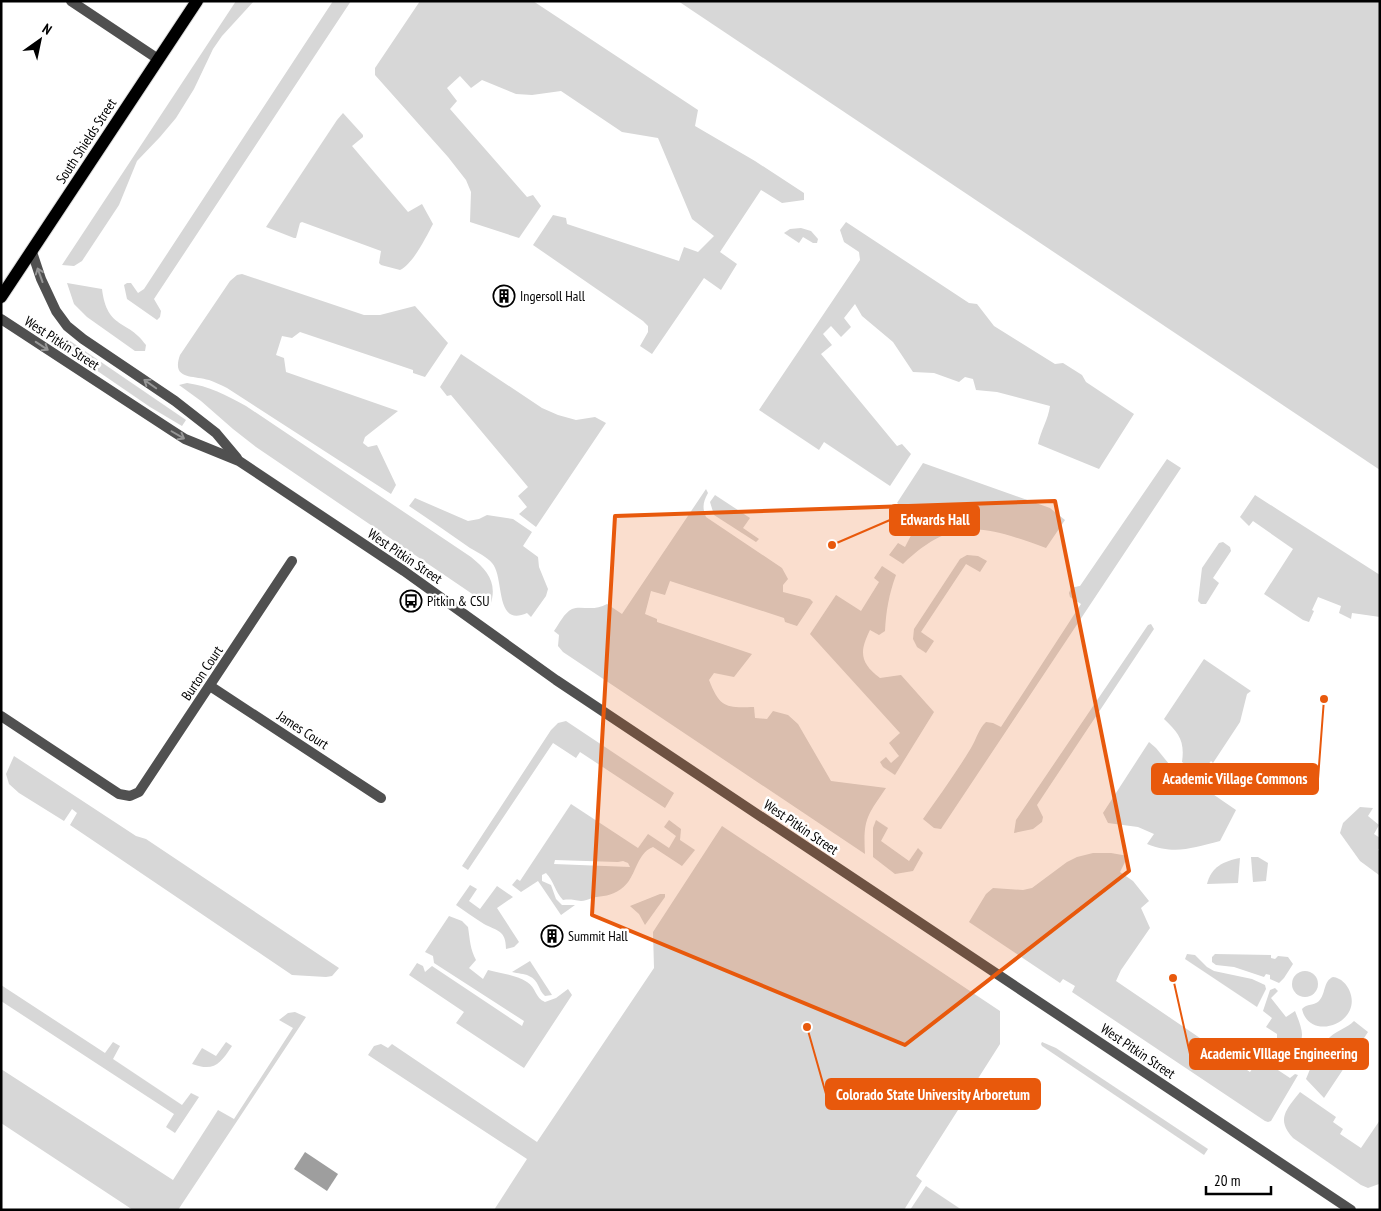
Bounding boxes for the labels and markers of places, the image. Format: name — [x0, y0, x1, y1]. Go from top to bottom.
building icon: Ingersoll Hall — [492, 284, 516, 308]
place label: Ingersoll Hall — [520, 287, 586, 305]
callout: Edwards Hall — [890, 505, 979, 535]
bus stop icon: Pitkin & CSU — [399, 589, 423, 613]
place label: Pitkin & CSU — [427, 592, 490, 610]
callout: Academic Village Commons — [1152, 764, 1318, 794]
building icon: Summit Hall — [540, 924, 564, 948]
place label: Summit Hall — [568, 927, 629, 945]
callout: Academic VIllage Engineering — [1190, 1039, 1368, 1069]
callout: Colorado State University Arboretum — [826, 1079, 1040, 1109]

